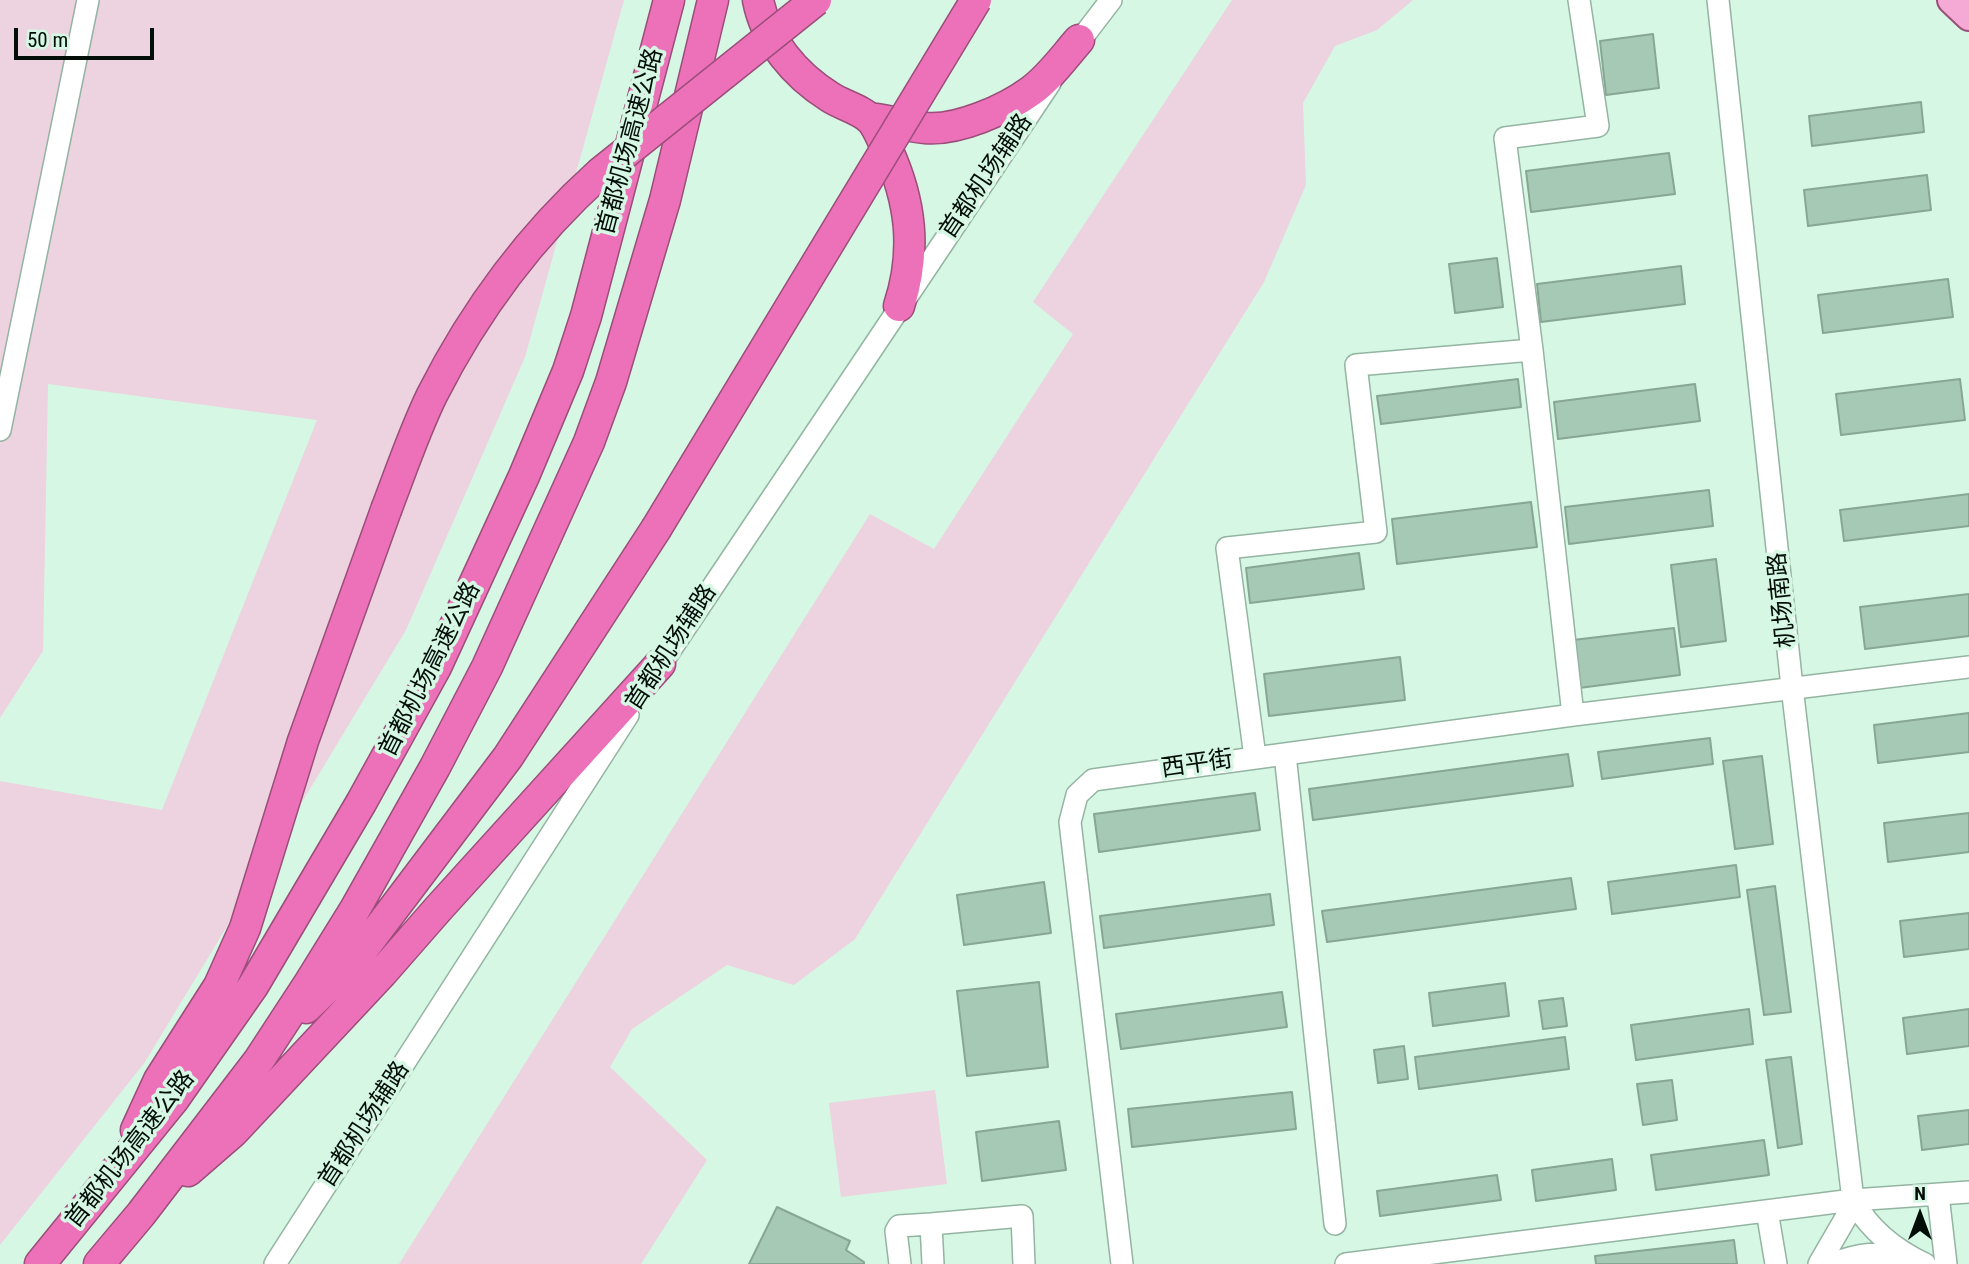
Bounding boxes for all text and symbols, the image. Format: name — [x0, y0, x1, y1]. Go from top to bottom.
scale bar — [18, 14, 158, 58]
text: 50 m — [27, 28, 68, 52]
street label: 首都机场高速公路 — [592, 46, 670, 238]
street label: 首都机场辅路 — [935, 109, 1039, 245]
street label: 机场南路 — [1764, 551, 1802, 649]
street label: 首都机场高速公路 — [375, 578, 487, 762]
street label: 首都机场辅路 — [621, 580, 723, 716]
street label: 西平街 — [1159, 746, 1235, 784]
street label: 首都机场辅路 — [314, 1057, 416, 1193]
street label: 首都机场高速公路 — [61, 1065, 201, 1235]
north arrow — [1885, 1180, 1955, 1250]
text: N — [1914, 1182, 1926, 1205]

